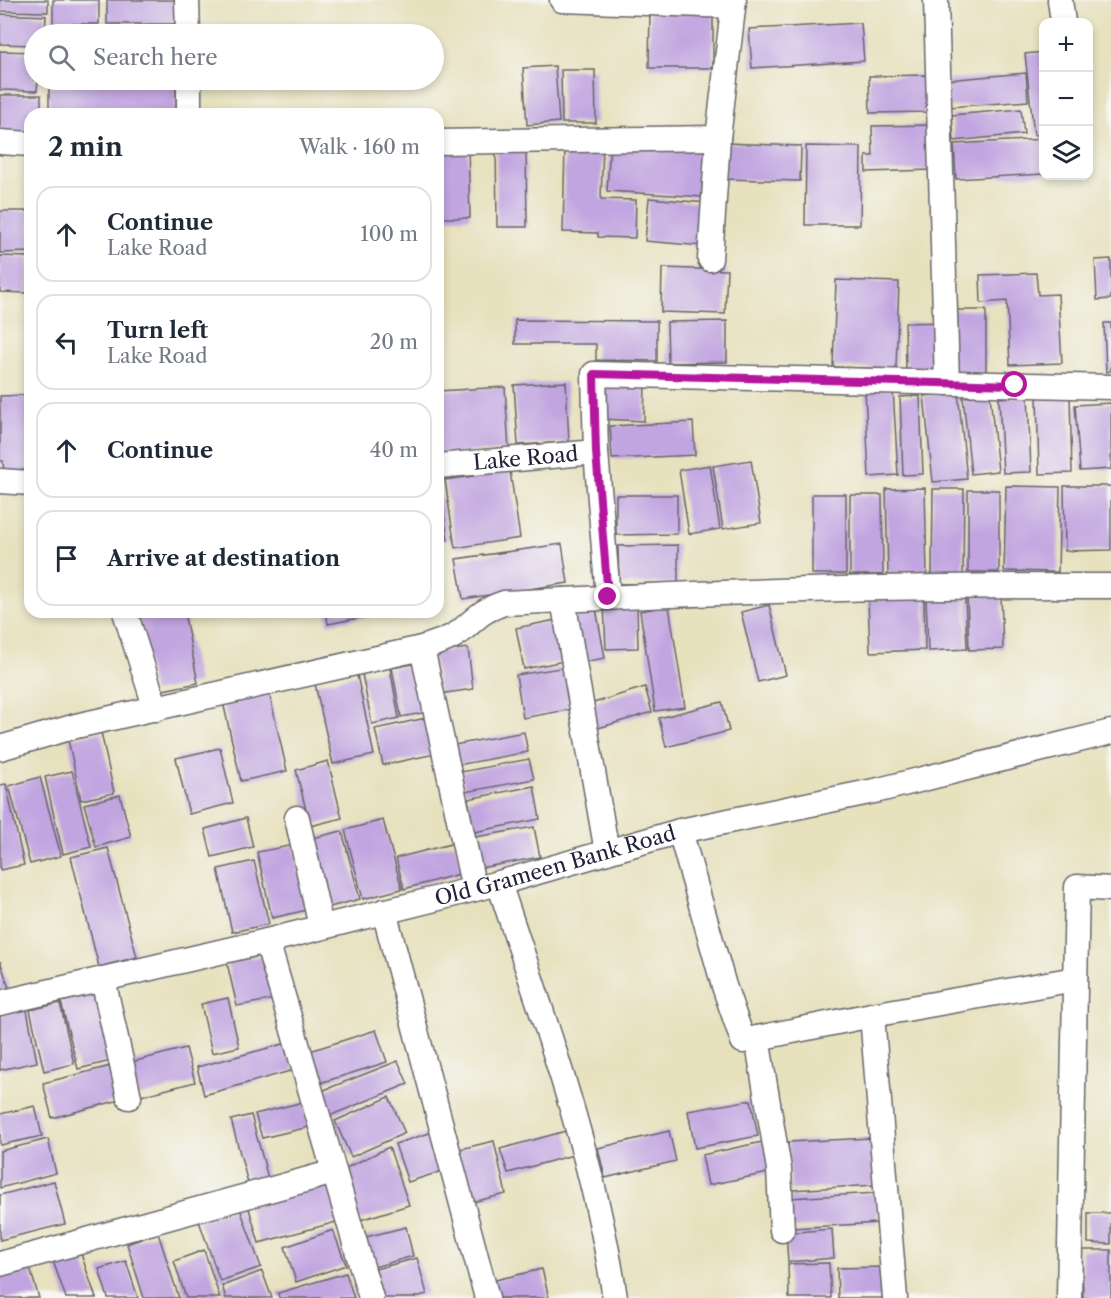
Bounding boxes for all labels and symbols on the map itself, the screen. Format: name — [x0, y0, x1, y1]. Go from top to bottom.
route start — [1001, 371, 1027, 397]
street label: Lake Road — [472, 441, 579, 475]
route end — [594, 583, 620, 609]
street label: Old Grameen Bank Road — [432, 820, 679, 911]

